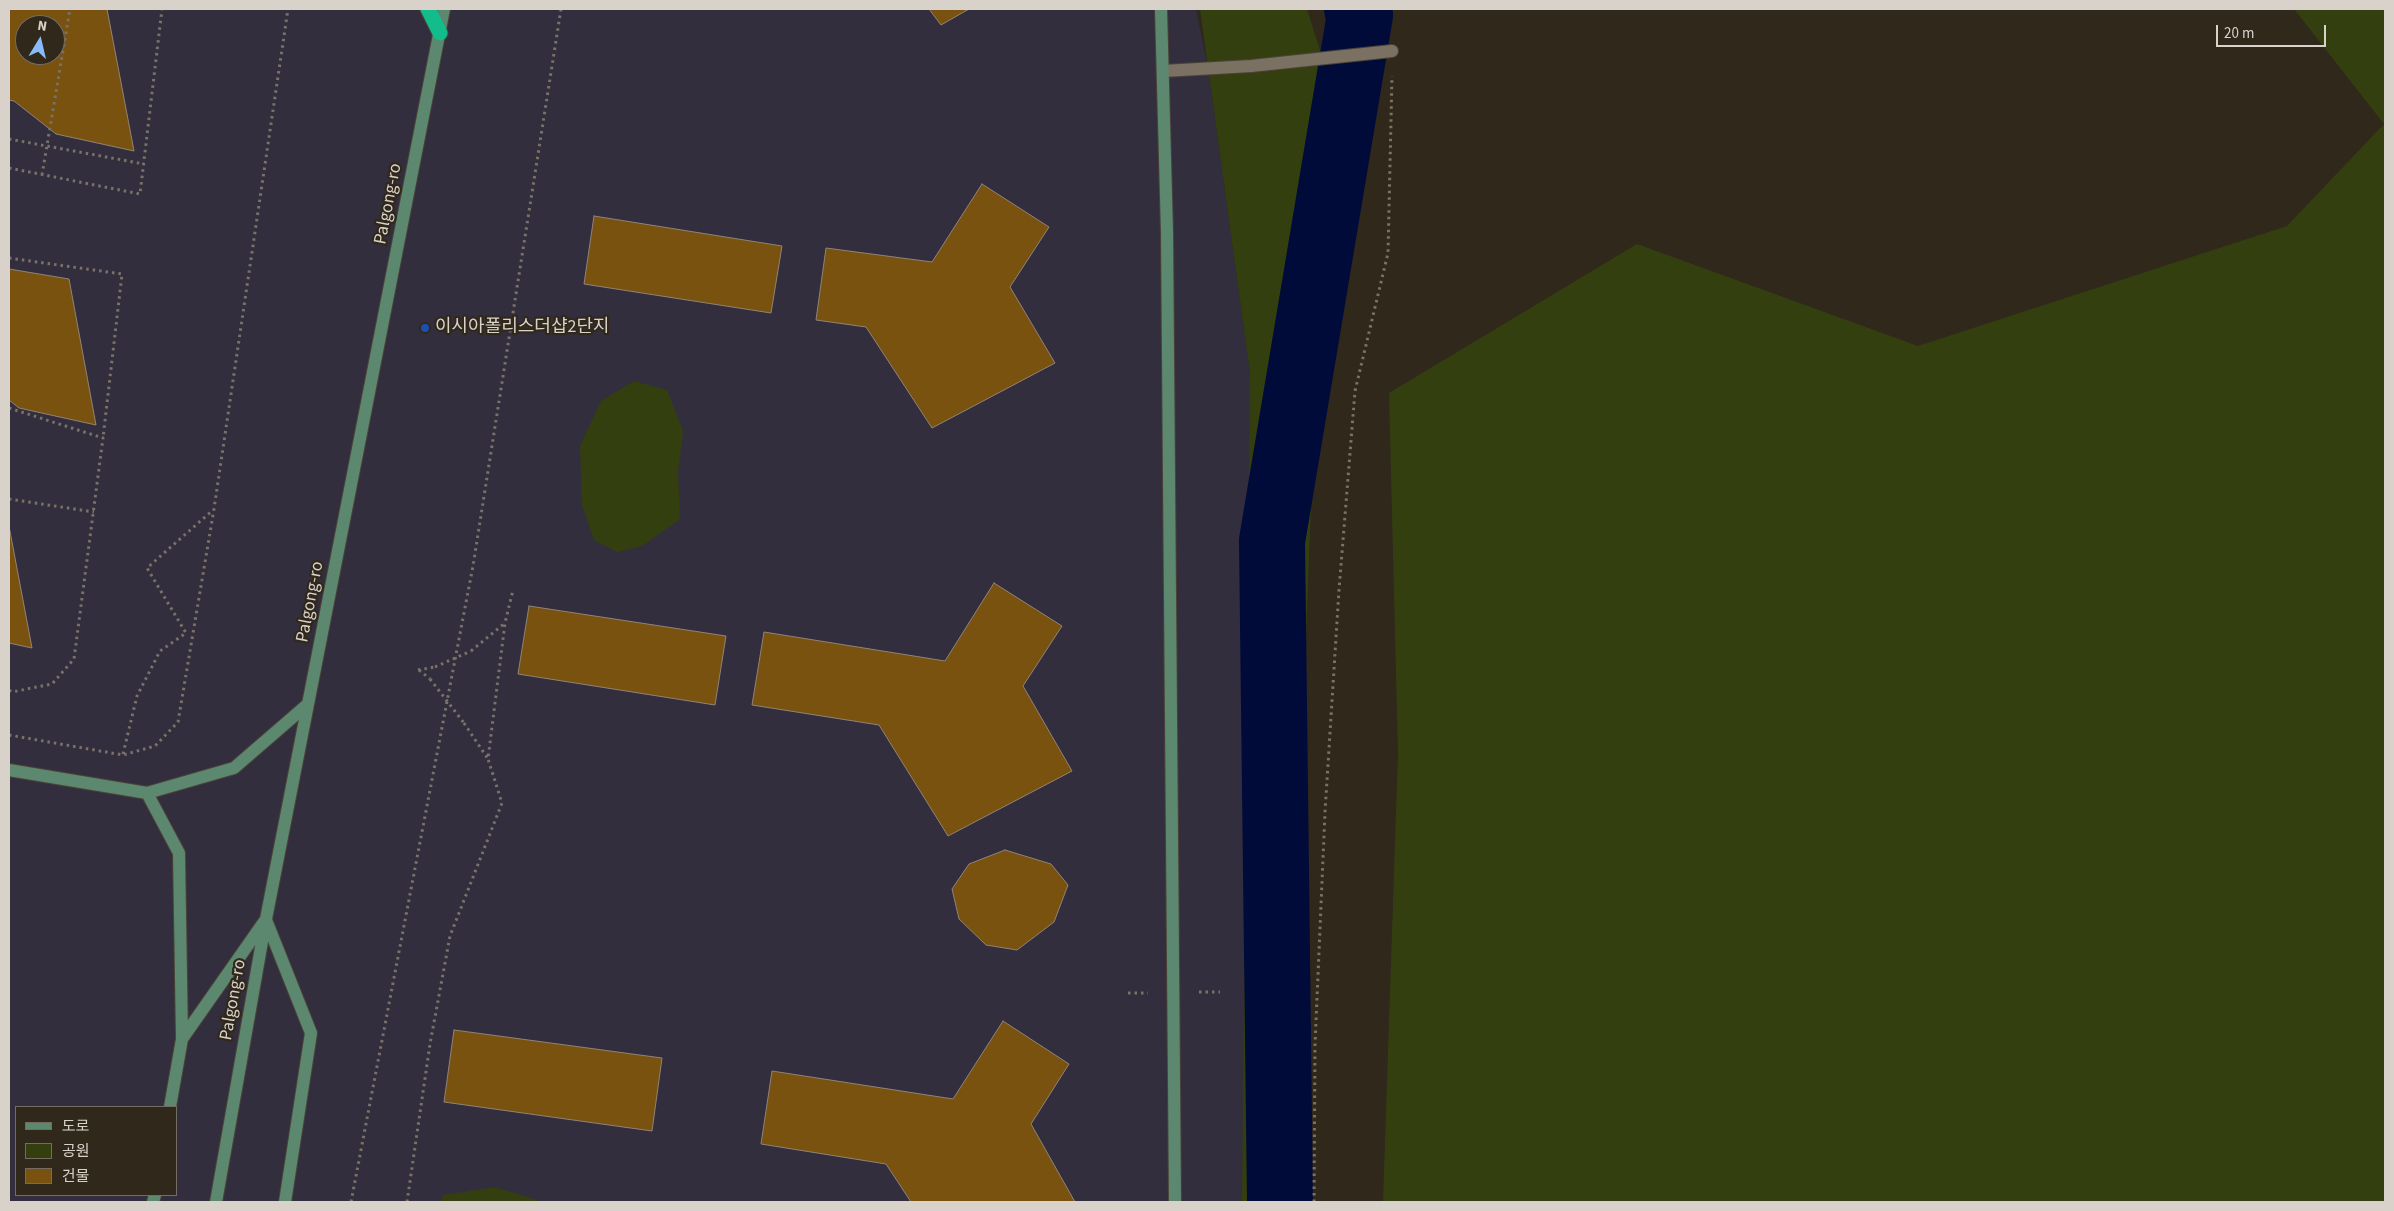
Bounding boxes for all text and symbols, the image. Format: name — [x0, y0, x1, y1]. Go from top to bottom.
north arrow — [15, 15, 65, 65]
scale bar — [2219, 15, 2329, 47]
text: N — [36, 16, 48, 37]
text: 20 m — [2224, 23, 2254, 44]
street label: Palgong-ro — [371, 162, 407, 246]
place label: 이시아폴리스더샵2단지 — [435, 317, 610, 339]
marker: 이시아폴리스더샵2단지 — [419, 322, 431, 334]
street label: Palgong-ro — [293, 560, 329, 644]
street label: Palgong-ro — [216, 958, 252, 1042]
legend — [15, 1106, 178, 1196]
text: 도로 — [62, 1116, 90, 1137]
text: 공원 — [62, 1141, 90, 1162]
text: 건물 — [62, 1166, 90, 1187]

